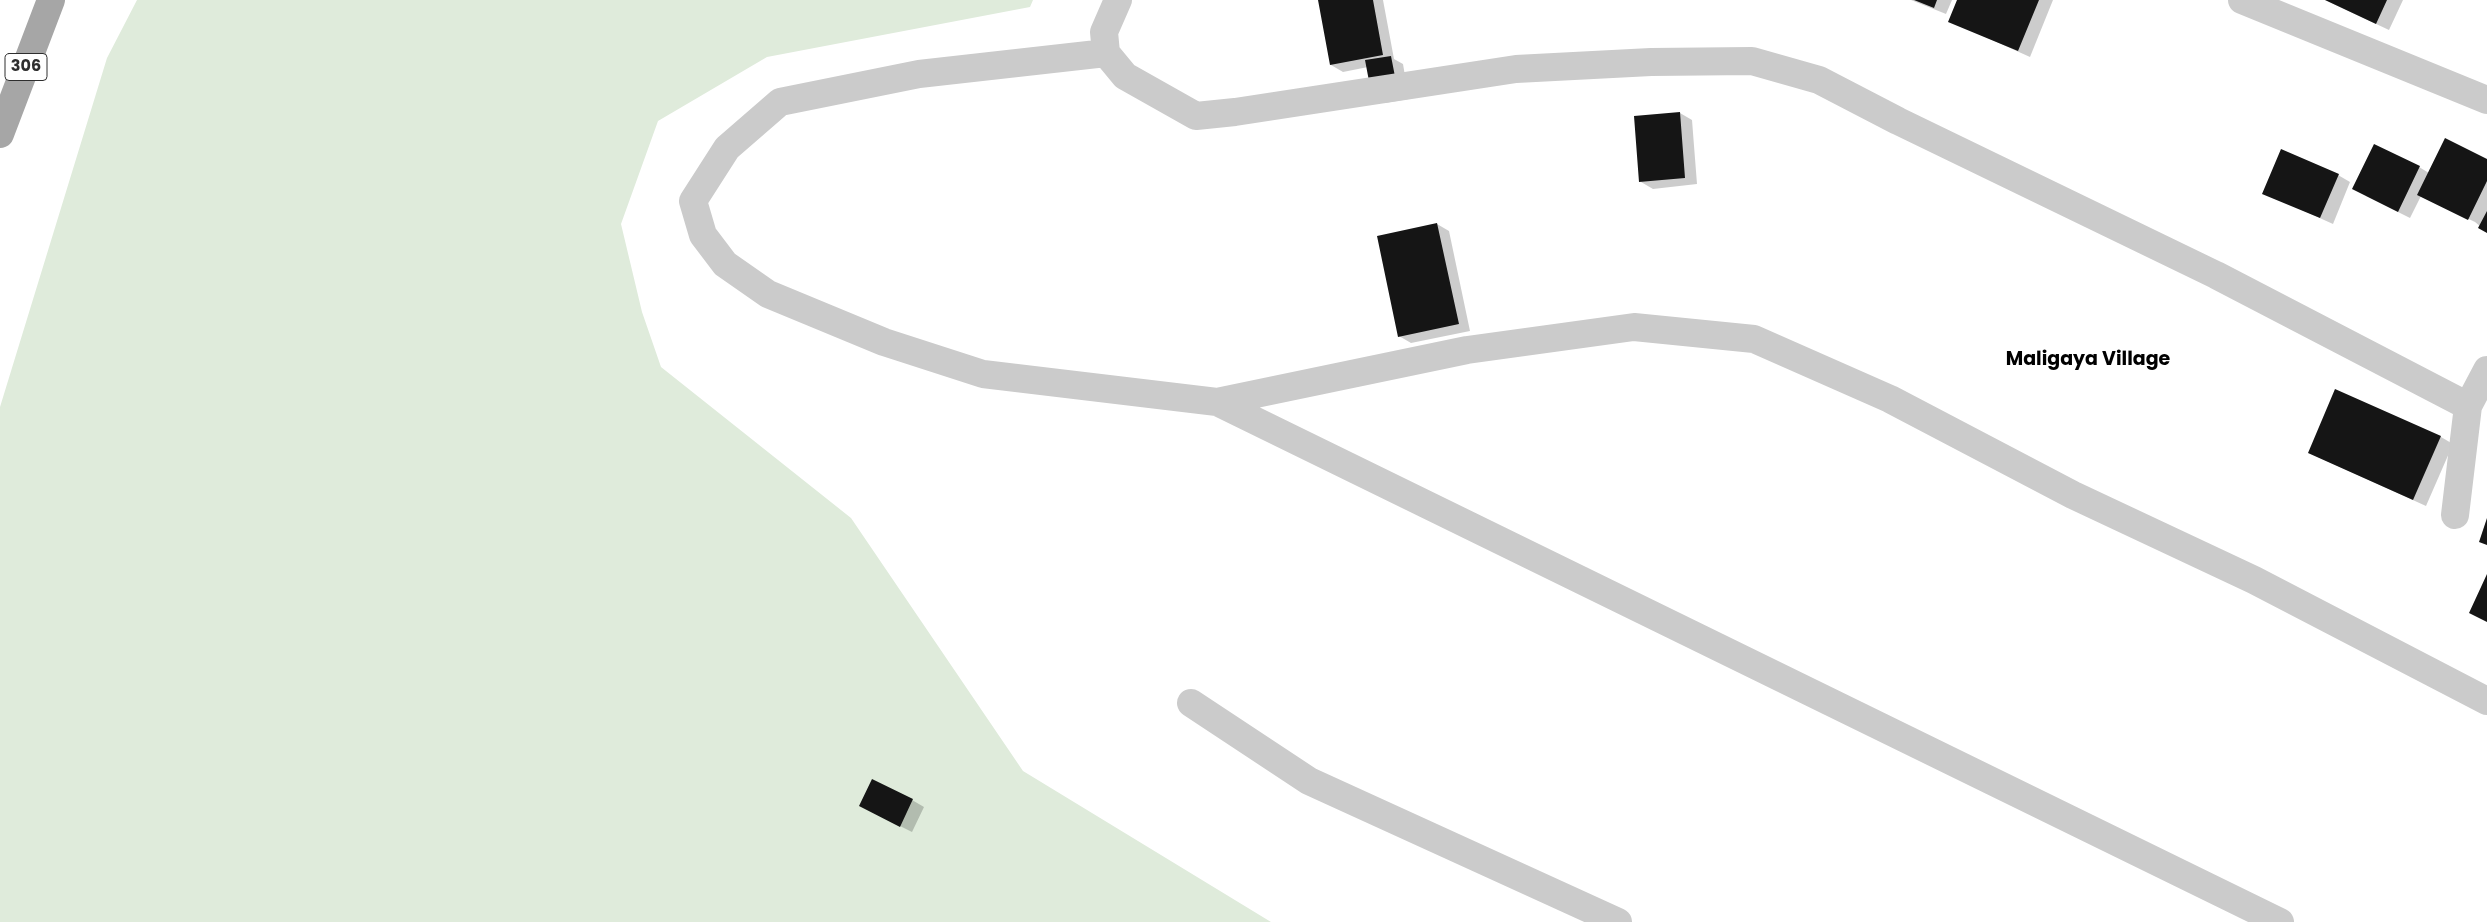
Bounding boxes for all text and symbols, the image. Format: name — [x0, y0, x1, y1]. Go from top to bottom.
road number: 306 — [5, 54, 47, 80]
district label: Maligaya Village — [2006, 349, 2170, 371]

